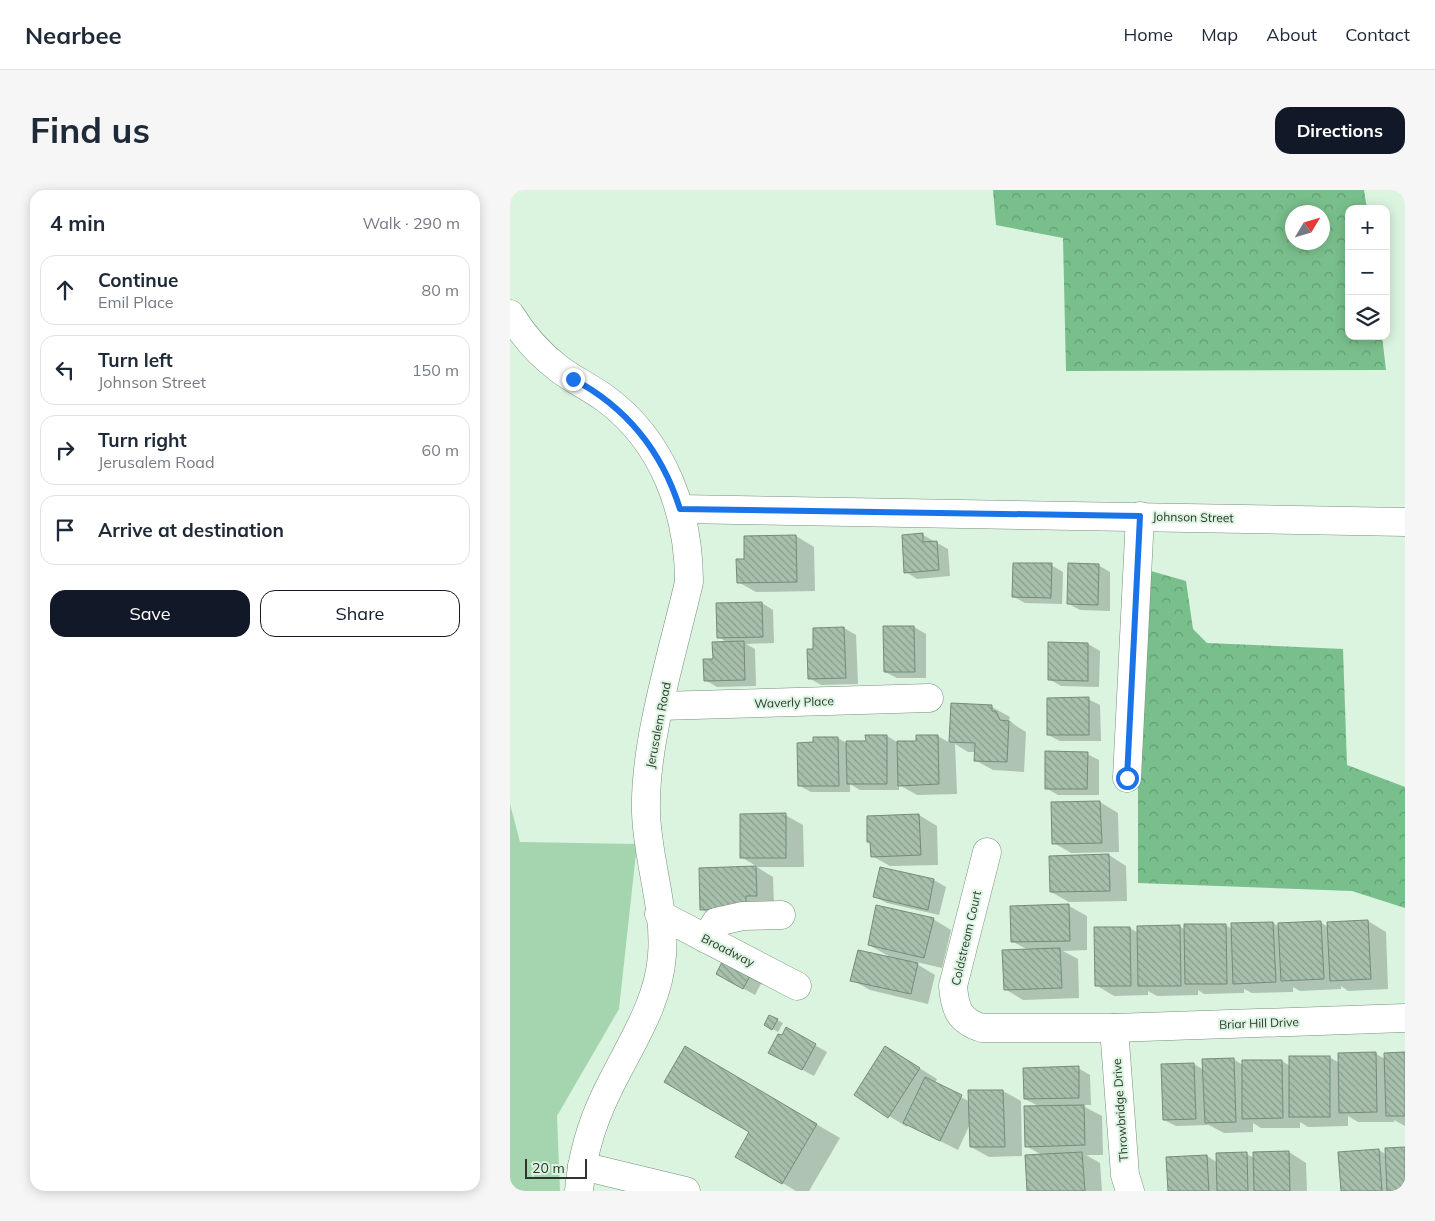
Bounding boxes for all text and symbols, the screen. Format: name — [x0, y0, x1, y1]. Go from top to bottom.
text: Nearbee — [25, 20, 122, 50]
text: Home — [1123, 23, 1173, 46]
text: Map — [1201, 23, 1238, 46]
text: About — [1266, 23, 1317, 46]
text: Contact — [1345, 23, 1410, 46]
button: Directions — [1275, 107, 1405, 154]
text: Find us — [30, 108, 150, 152]
north arrow — [1285, 205, 1330, 250]
map controls — [1345, 205, 1390, 340]
button: + — [1345, 205, 1390, 250]
text: 4 min — [50, 210, 105, 236]
text: Walk · 290 m — [362, 213, 460, 233]
button: − — [1345, 250, 1390, 295]
text: Continue — [98, 268, 178, 292]
icon: ahead — [51, 276, 79, 304]
text: 80 m — [422, 280, 459, 300]
text: Emil Place — [98, 292, 174, 312]
button: layers — [1345, 295, 1390, 340]
text: Turn left — [98, 348, 173, 372]
icon: left — [51, 356, 79, 384]
text: 150 m — [412, 360, 459, 380]
route end — [562, 368, 585, 391]
text: Johnson Street — [98, 372, 206, 392]
text: Turn right — [98, 428, 187, 452]
icon: right — [51, 436, 79, 464]
text: 60 m — [422, 440, 459, 460]
text: Jerusalem Road — [98, 452, 215, 472]
street label: Johnson Street — [1152, 509, 1234, 525]
icon: arrive — [51, 516, 79, 544]
text: Arrive at destination — [98, 518, 284, 542]
button: Save — [50, 590, 250, 637]
button: Share — [260, 590, 460, 637]
street label: Jerusalem Road — [642, 681, 674, 769]
street label: Waverly Place — [754, 693, 834, 711]
route start — [1116, 767, 1139, 790]
street label: Coldstream Court — [948, 889, 984, 987]
street label: Broadway — [699, 930, 758, 970]
street label: Briar Hill Drive — [1219, 1014, 1299, 1032]
street label: Throwbridge Drive — [1109, 1058, 1131, 1162]
scale bar — [525, 1156, 588, 1179]
text: 20 m — [532, 1159, 565, 1177]

